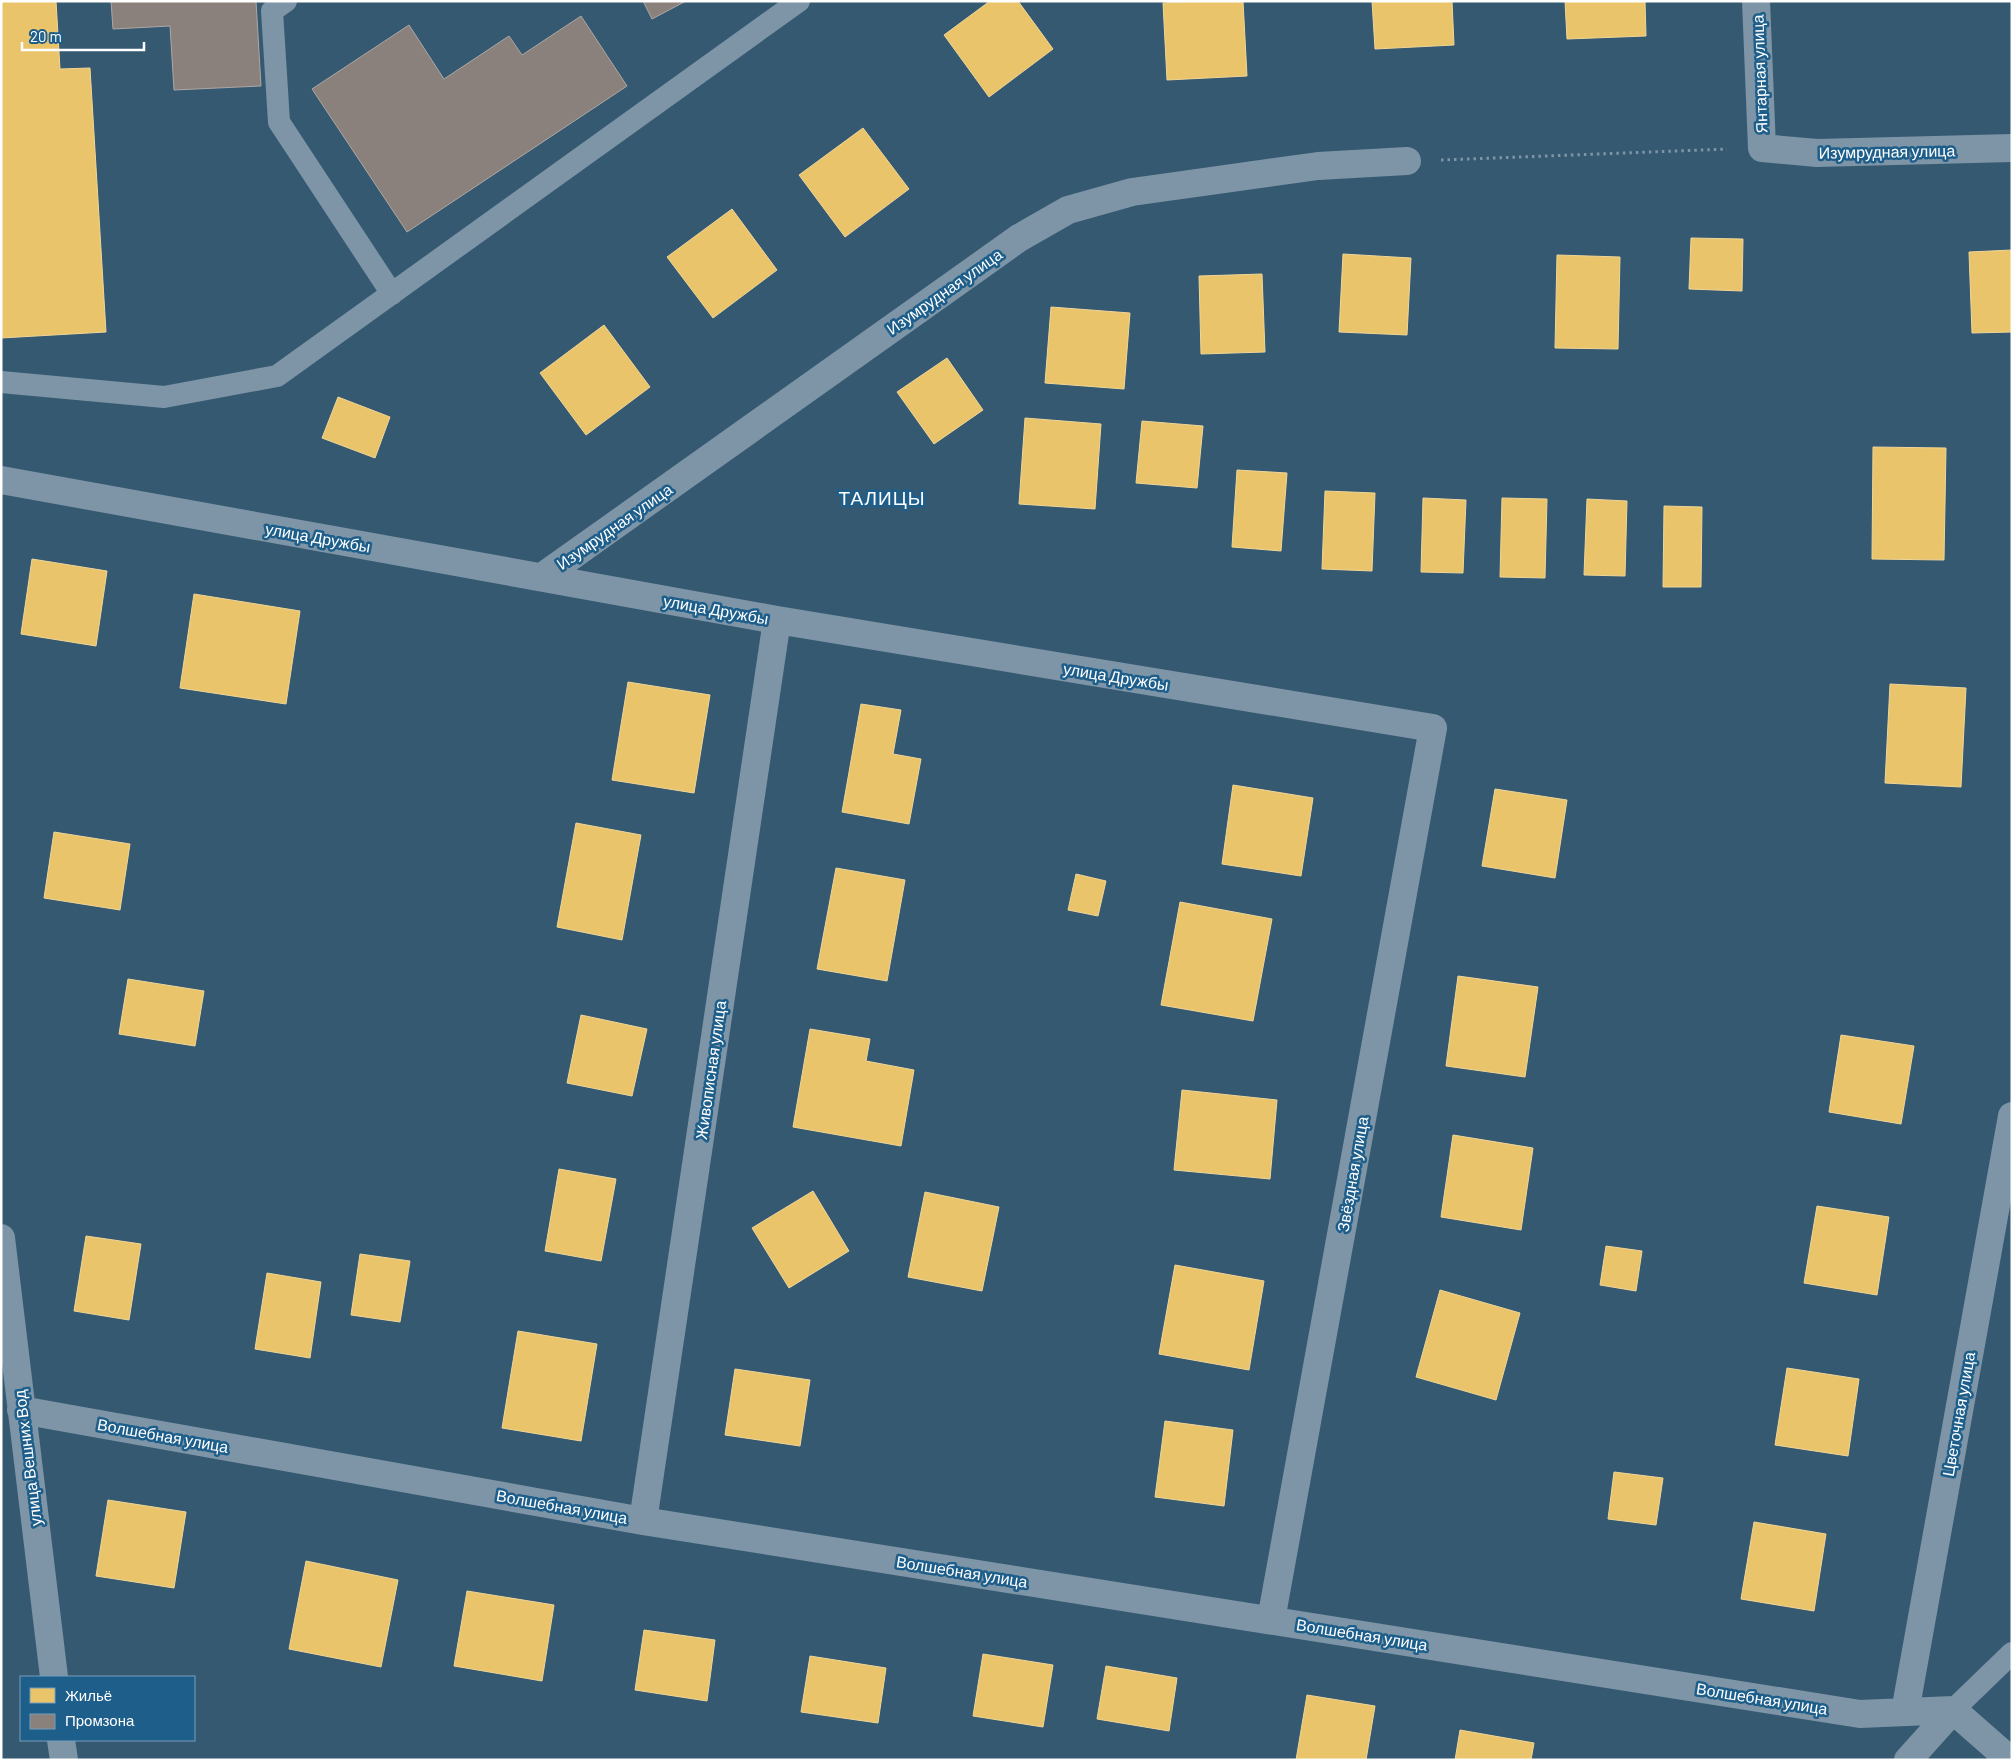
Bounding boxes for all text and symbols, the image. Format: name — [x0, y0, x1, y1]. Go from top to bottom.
street label: Янтарная улица — [1747, 14, 1771, 134]
scale bar — [22, 20, 145, 52]
text: 20 m — [30, 27, 62, 45]
street label: Изумрудная улица — [1819, 140, 1956, 162]
street label: Изумрудная улица — [883, 244, 1005, 338]
street label: Изумрудная улица — [553, 479, 675, 573]
district label: ТАЛИЦЫ — [838, 486, 926, 509]
street label: улица Дружбы — [264, 518, 372, 556]
street label: улица Дружбы — [662, 590, 770, 628]
street label: улица Дружбы — [1062, 658, 1170, 694]
street label: Живописная улица — [691, 999, 729, 1141]
street label: Звёздная улица — [1332, 1115, 1372, 1233]
street label: Цветочная улица — [1938, 1350, 1978, 1478]
street label: улица Вешних Вод — [9, 1388, 45, 1527]
street label: Волшебная улица — [96, 1414, 230, 1456]
street label: Волшебная улица — [495, 1485, 629, 1527]
street label: Волшебная улица — [895, 1551, 1029, 1591]
street label: Волшебная улица — [1295, 1614, 1429, 1654]
legend — [20, 1676, 195, 1741]
street label: Волшебная улица — [1695, 1678, 1829, 1718]
text: Жильё — [65, 1686, 112, 1704]
text: Промзона — [65, 1711, 135, 1729]

